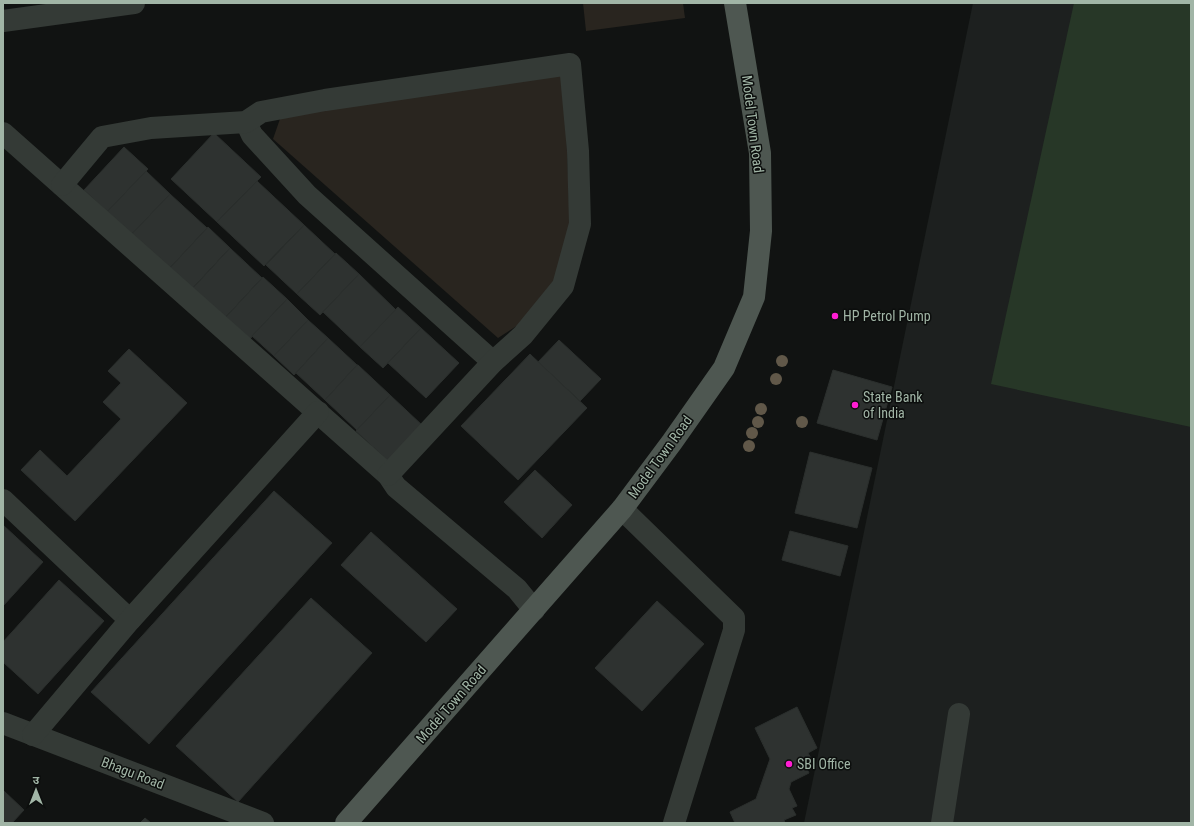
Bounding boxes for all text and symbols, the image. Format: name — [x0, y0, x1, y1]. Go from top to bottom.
street label: Model Town Road — [739, 74, 767, 174]
place label: HP Petrol Pump — [843, 308, 931, 324]
marker: HP Petrol Pump — [830, 311, 840, 321]
place label: State Bank of India — [863, 389, 923, 421]
marker: State Bank of India — [850, 400, 860, 410]
street label: Model Town Road — [625, 413, 695, 501]
street label: Model Town Road — [413, 662, 489, 746]
street label: Bhagu Road — [99, 754, 167, 792]
place label: SBI Office — [797, 756, 851, 772]
marker: SBI Office — [784, 759, 794, 769]
north arrow — [16, 770, 56, 810]
text: उ — [33, 774, 40, 787]

